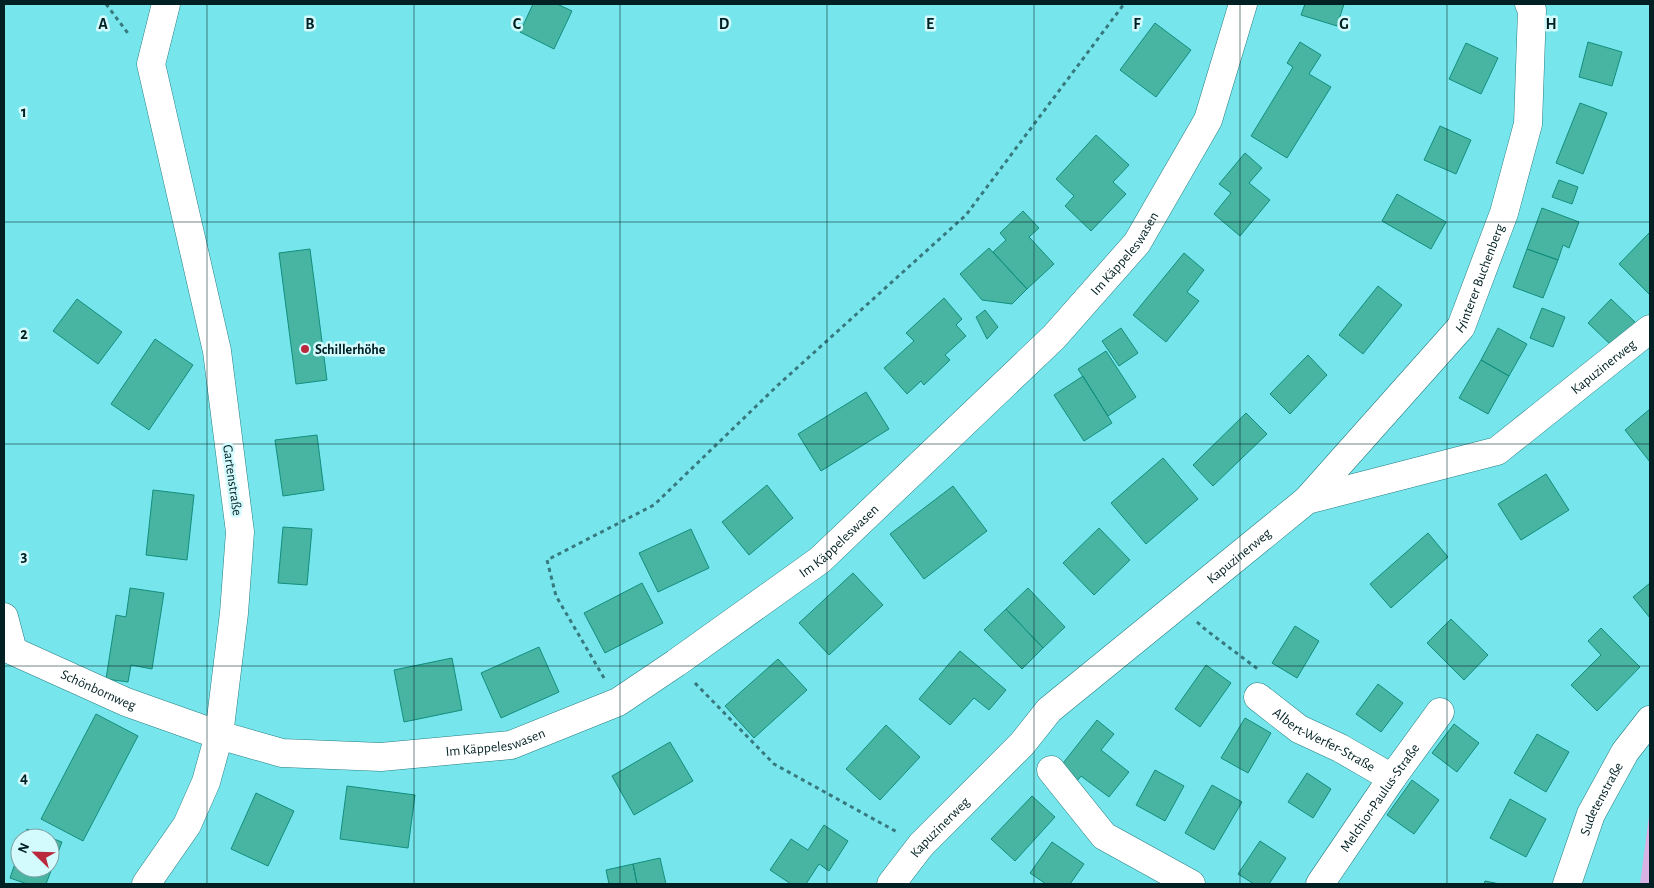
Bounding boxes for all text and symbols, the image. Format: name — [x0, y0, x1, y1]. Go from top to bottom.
text: A — [98, 16, 108, 32]
text: B — [305, 16, 315, 32]
text: C — [513, 16, 522, 32]
text: D — [719, 16, 730, 32]
text: E — [926, 16, 934, 32]
text: F — [1133, 16, 1141, 32]
text: G — [1339, 16, 1349, 32]
text: H — [1545, 16, 1557, 32]
text: 1 — [21, 104, 27, 120]
street label: Im Käppeleswasen — [1088, 210, 1161, 298]
street label: Hinterer Buchenberg — [1453, 222, 1507, 336]
text: 2 — [20, 326, 28, 342]
street label: Kapuzinerweg — [1569, 337, 1639, 397]
marker: Schillerhöhe — [299, 343, 311, 355]
place label: Schillerhöhe — [315, 343, 386, 357]
street label: Gartenstraße — [220, 444, 244, 517]
street label: Im Käppeleswasen — [797, 502, 882, 580]
street label: Kapuzinerweg — [1205, 526, 1274, 587]
text: 3 — [21, 548, 28, 564]
street label: Schönbornweg — [58, 668, 138, 713]
street label: Albert-Werfer-Straße — [1270, 705, 1377, 775]
street label: Im Käppeleswasen — [445, 726, 547, 759]
street label: Melchior-Paulus-Straße — [1338, 741, 1423, 855]
street label: Sudetenstraße — [1578, 760, 1626, 838]
text: 4 — [20, 770, 28, 786]
street label: Kapuzinerweg — [908, 795, 973, 860]
north arrow — [10, 828, 60, 878]
text: N — [16, 841, 32, 856]

